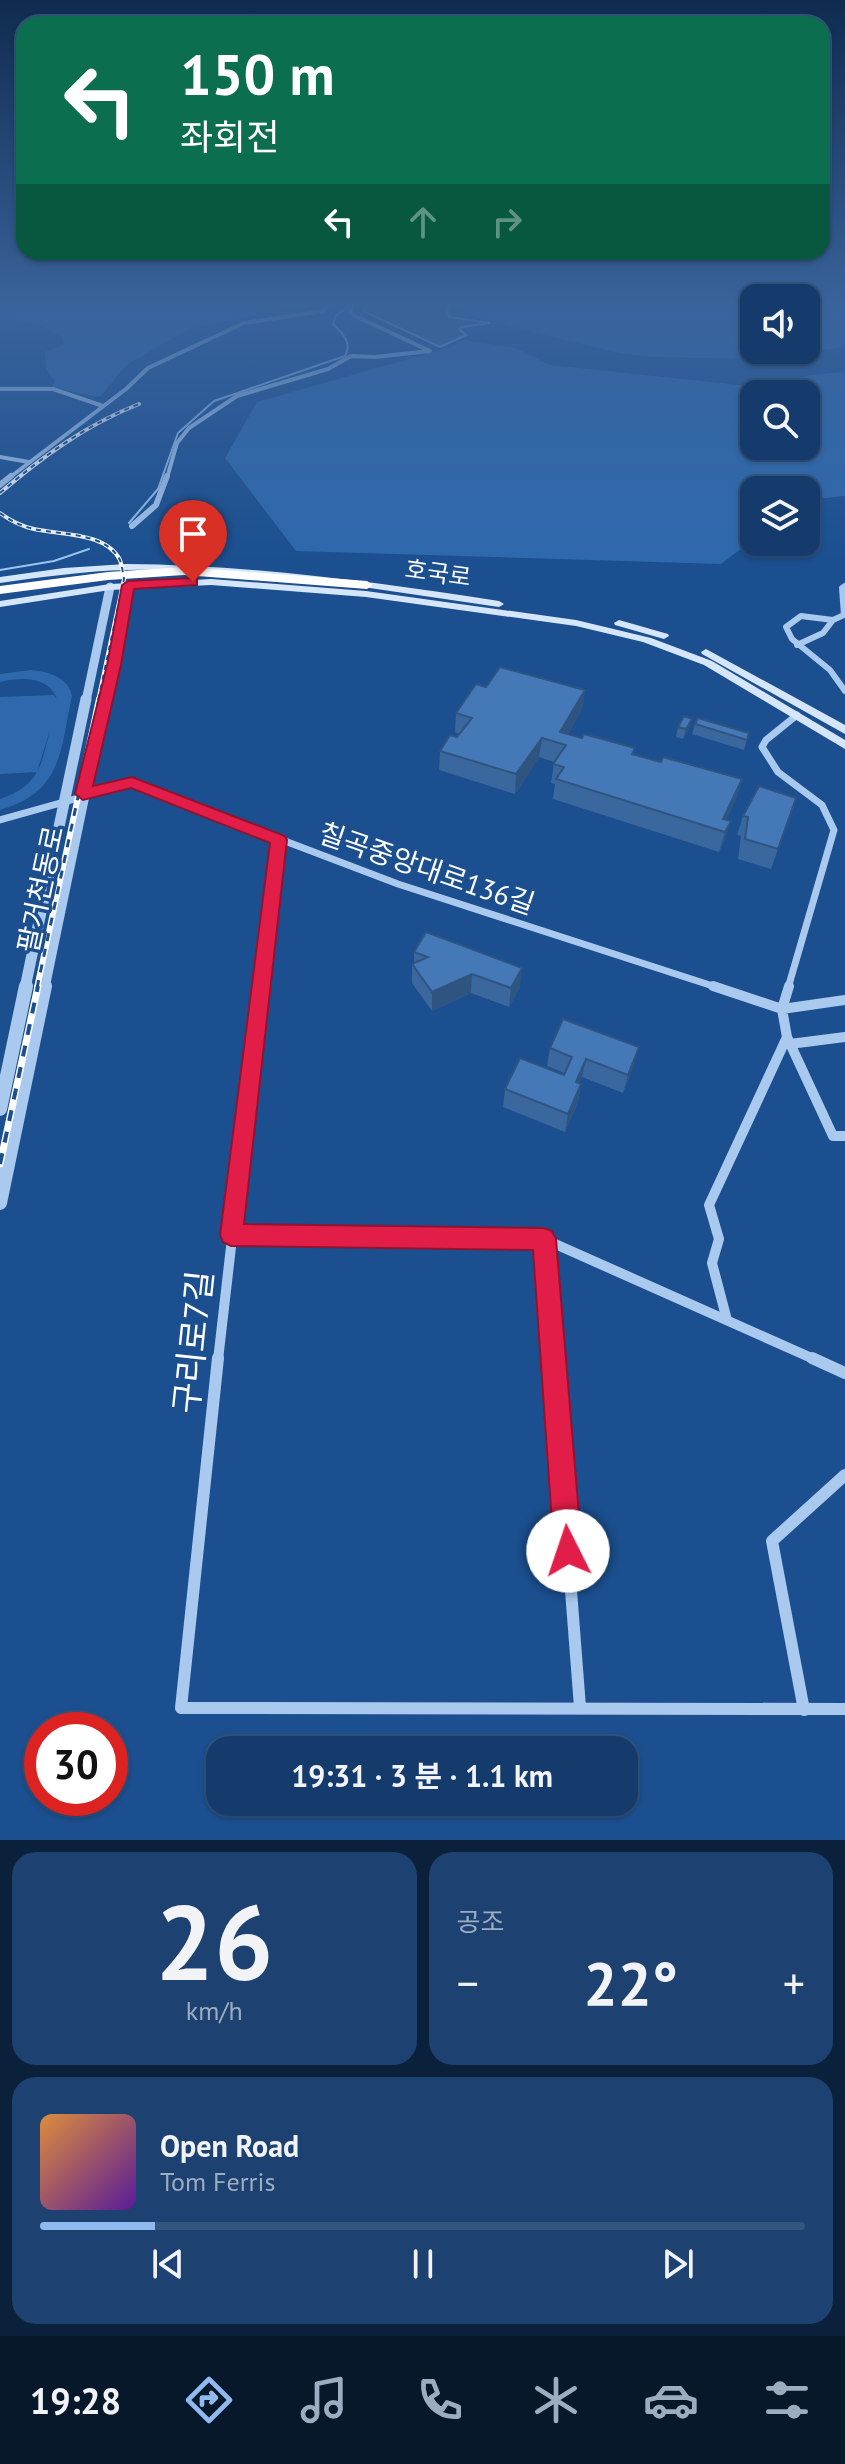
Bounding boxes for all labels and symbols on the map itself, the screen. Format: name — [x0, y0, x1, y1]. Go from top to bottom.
pin — [159, 500, 227, 582]
street label: 호국로 — [403, 553, 473, 593]
street label: 칠곡중앙대로136길 — [314, 814, 540, 922]
street label: 팔거천동로 — [9, 822, 71, 956]
street label: 구리로7길 — [163, 1268, 221, 1416]
position arrow — [526, 1509, 610, 1593]
speed limit sign: 30 — [24, 1712, 128, 1816]

